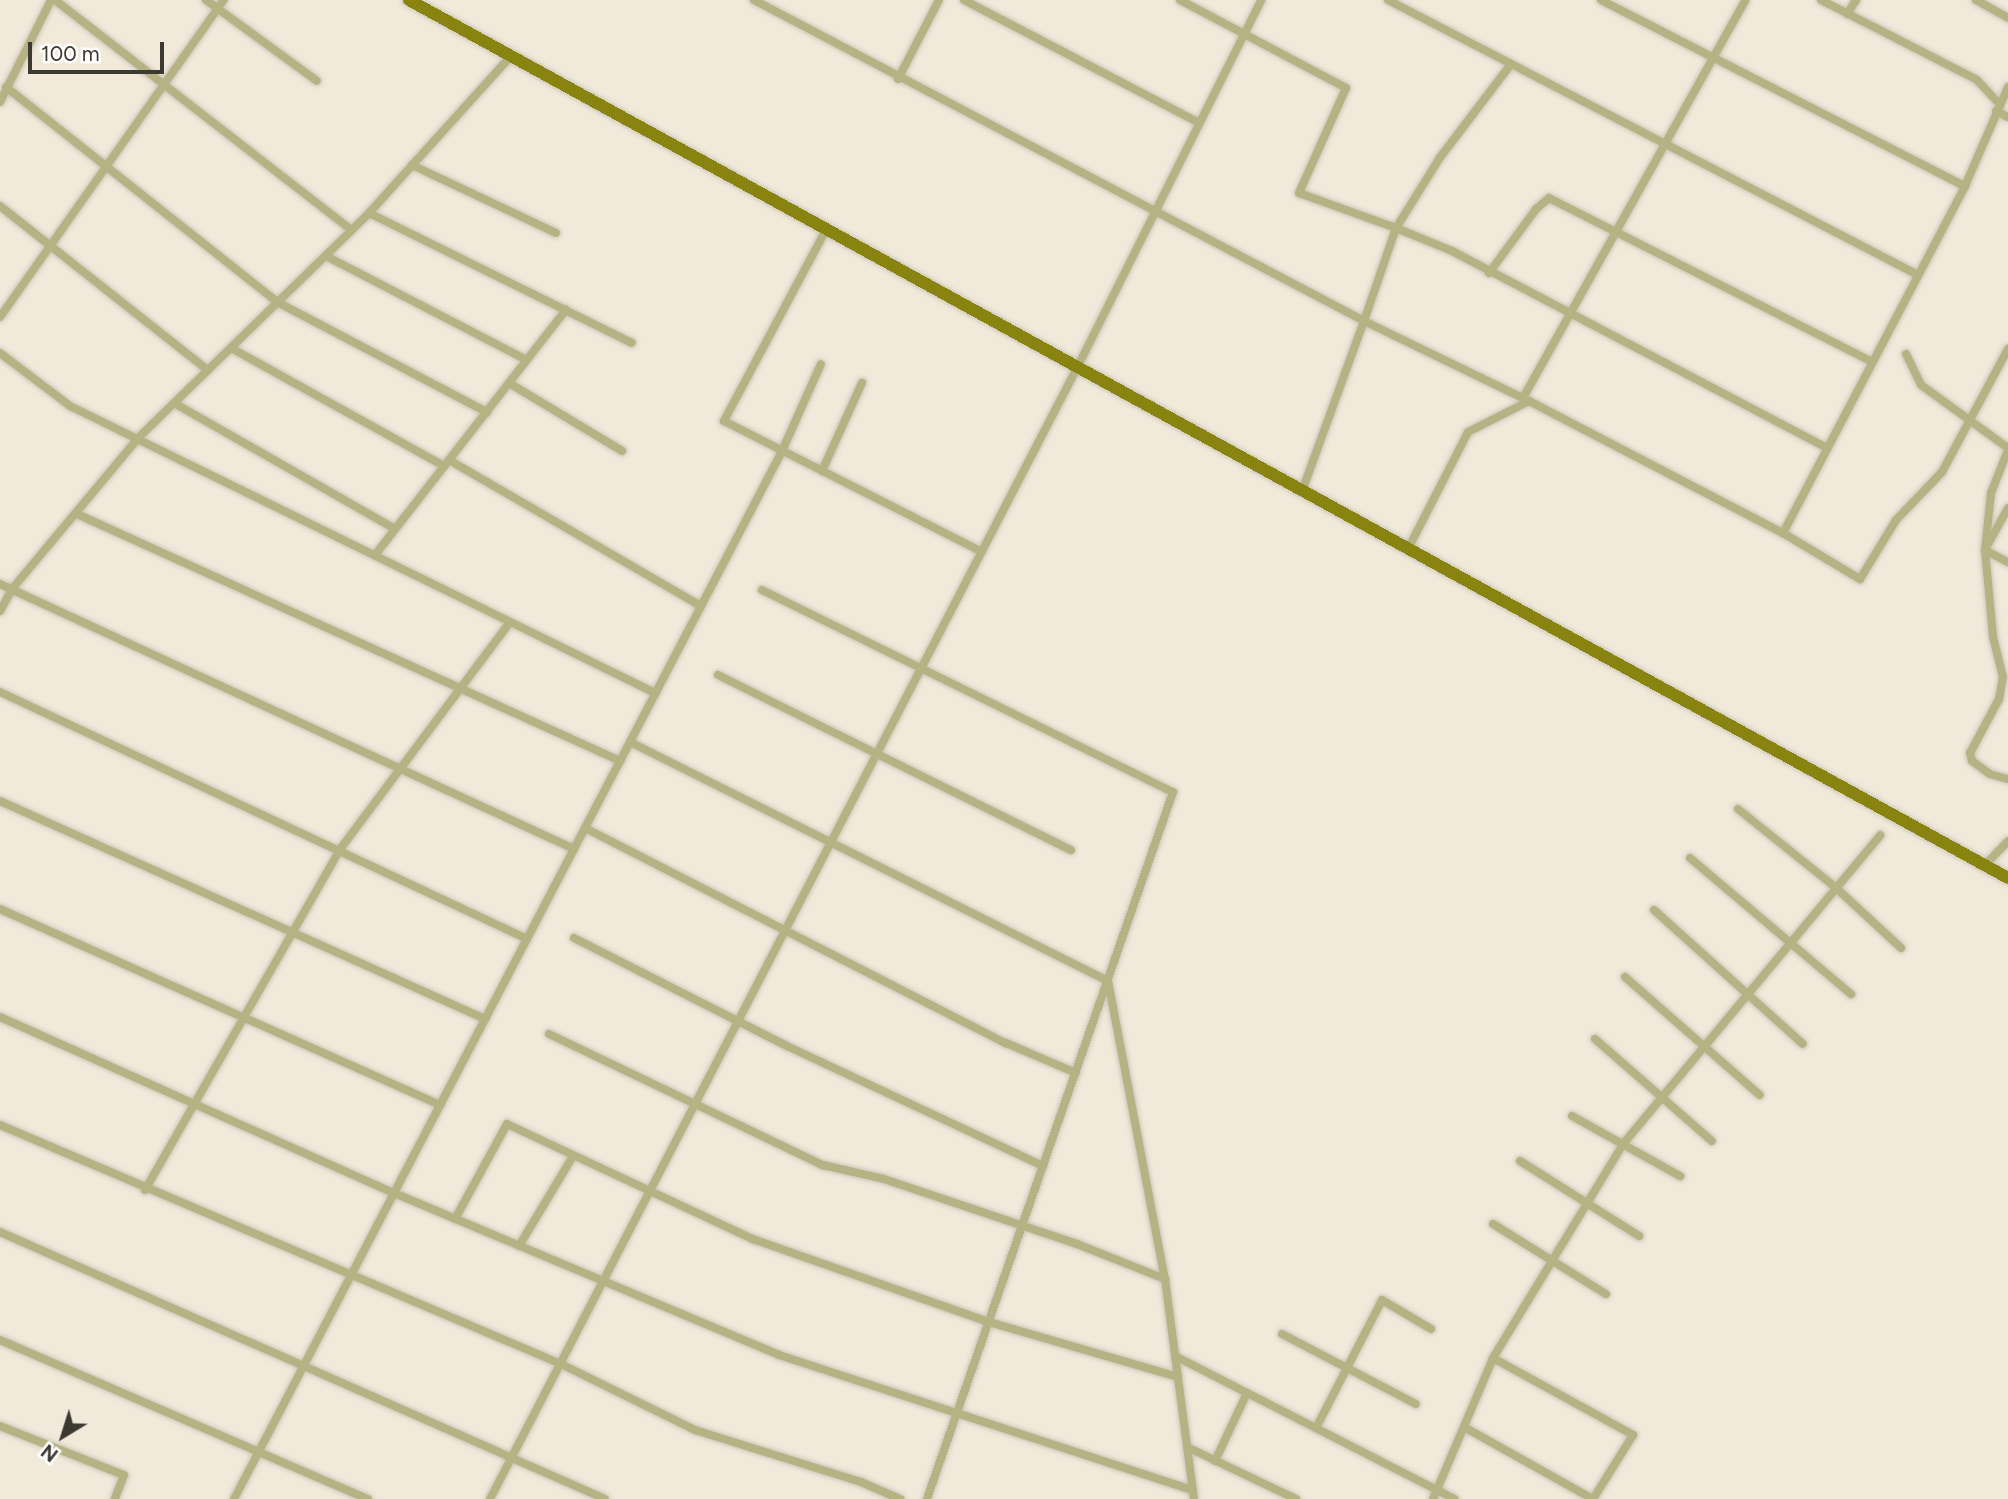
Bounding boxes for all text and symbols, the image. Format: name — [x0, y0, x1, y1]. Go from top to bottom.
scale bar — [32, 28, 168, 72]
text: 100 m — [41, 41, 100, 66]
north arrow — [28, 1401, 98, 1471]
text: N — [37, 1439, 63, 1467]

